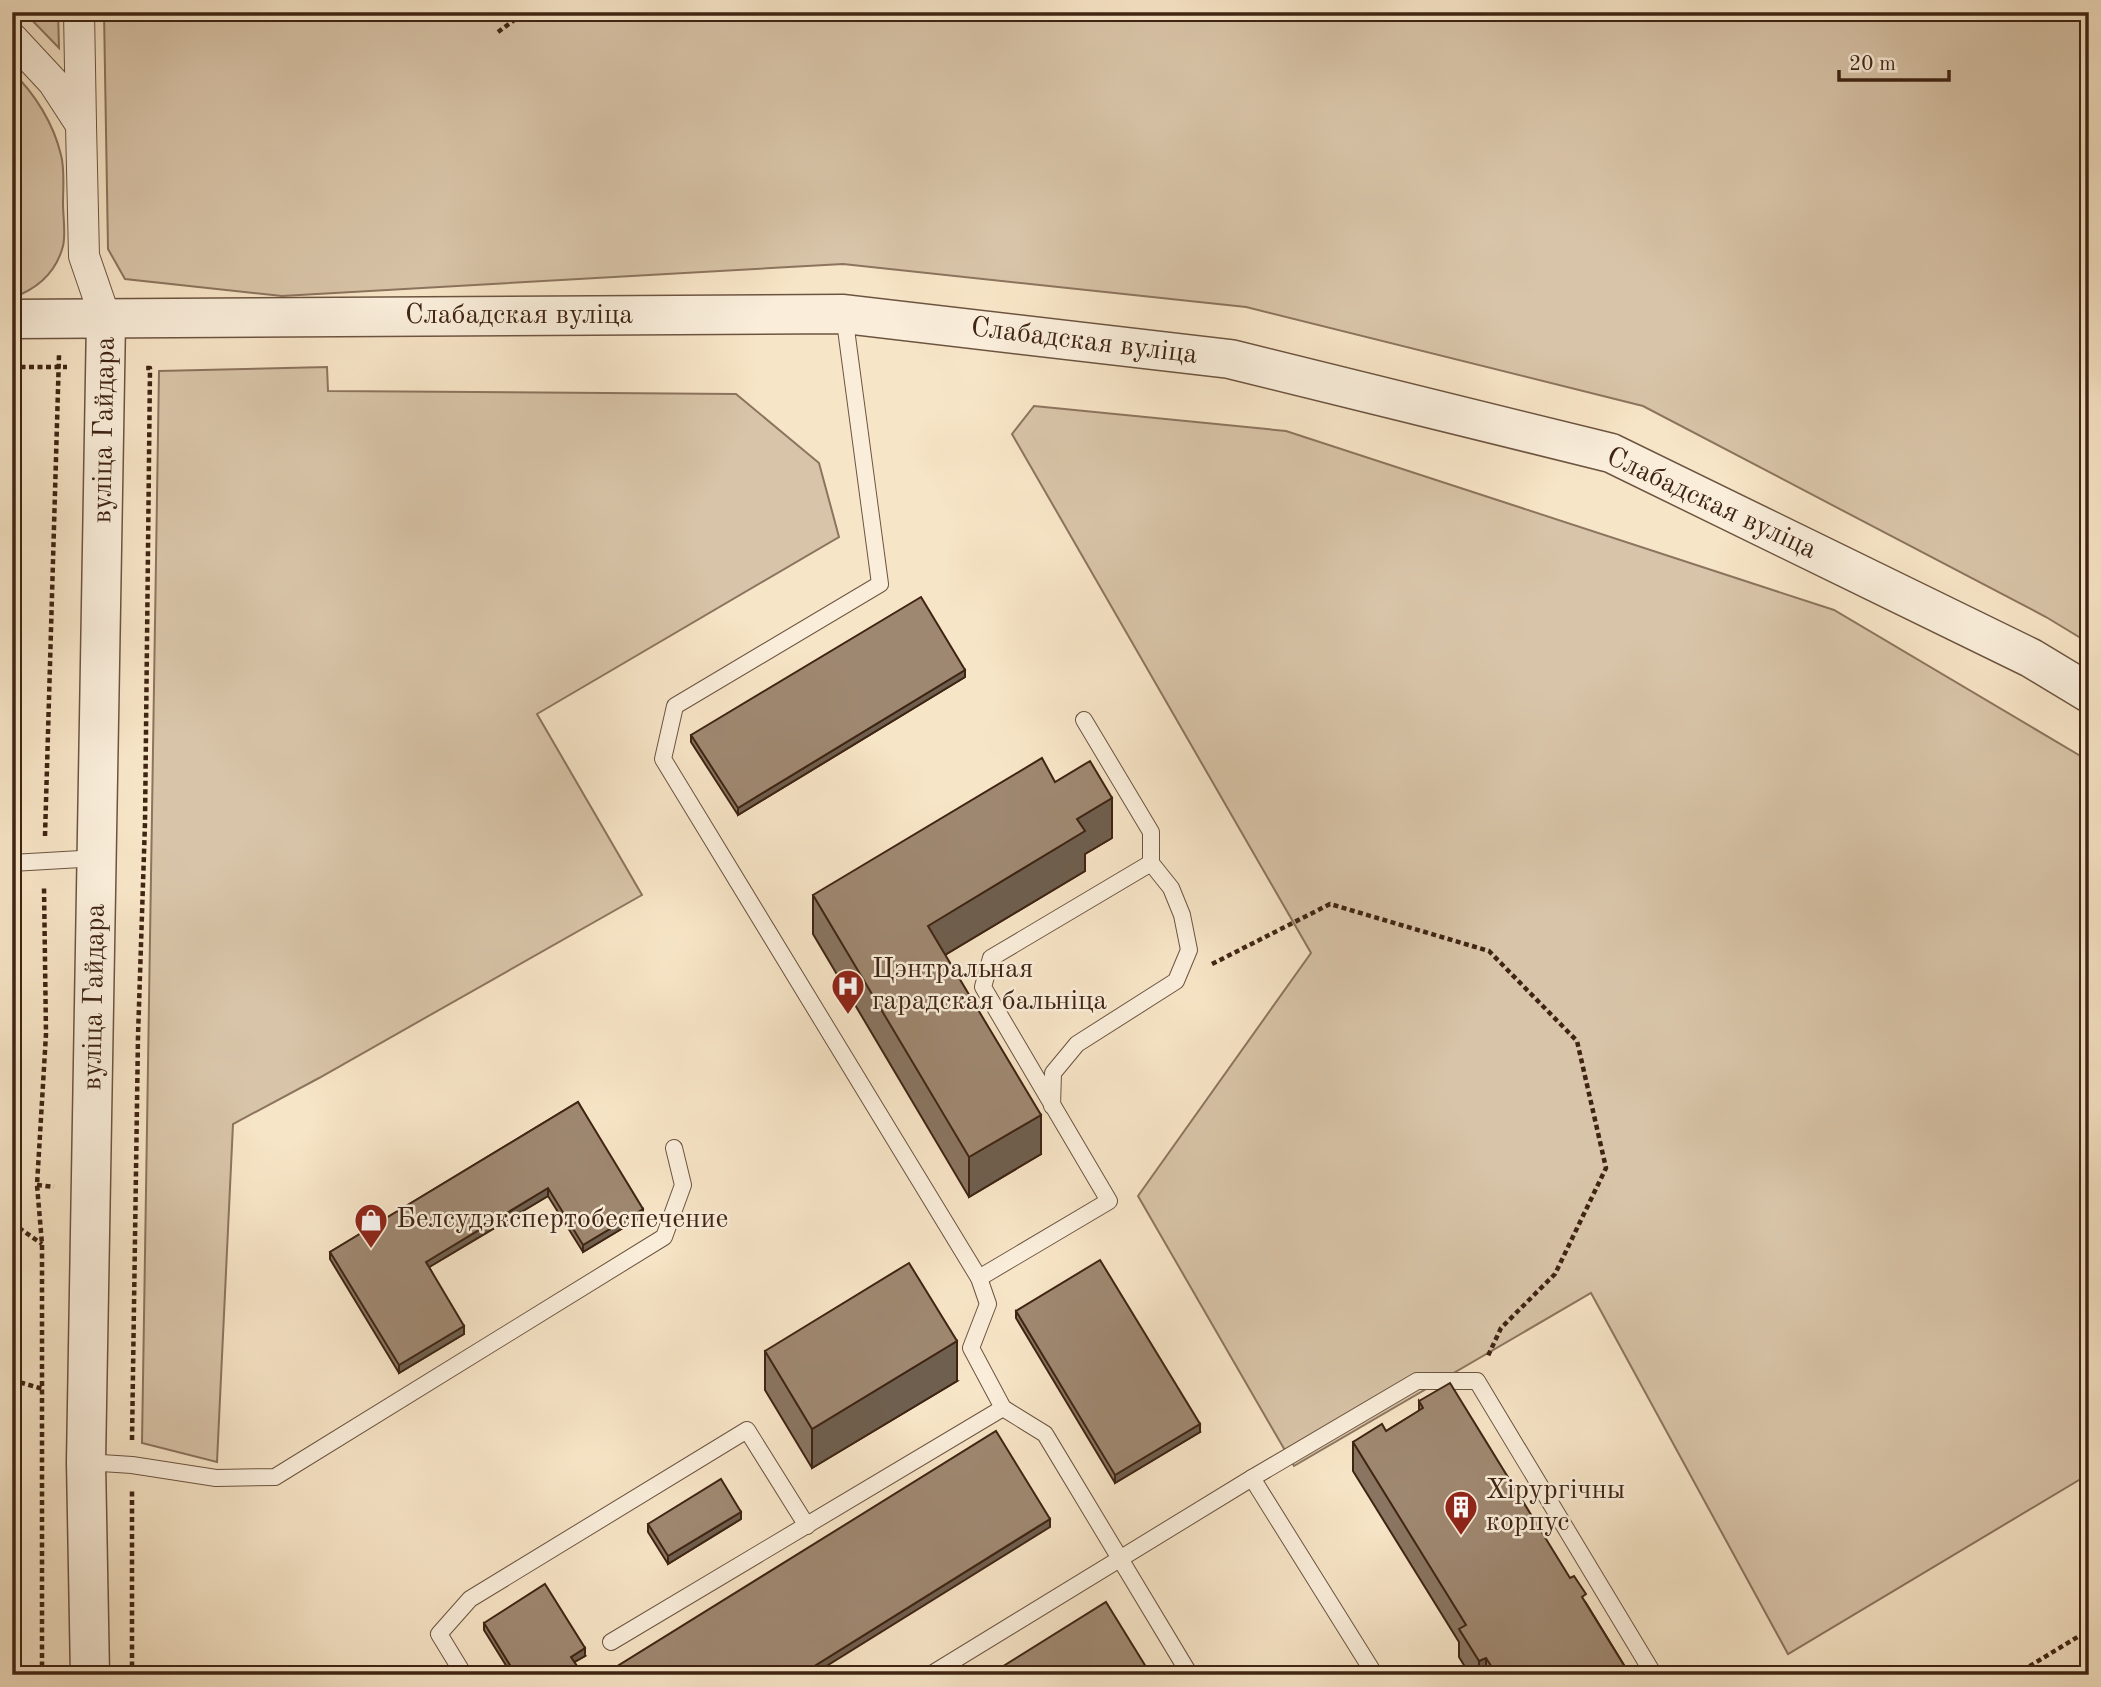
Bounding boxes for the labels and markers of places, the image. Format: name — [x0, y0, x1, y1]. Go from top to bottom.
place label: Цэнтральная гарадская бальніца — [872, 956, 1107, 1016]
hospital icon: Цэнтральная гарадская бальніца — [829, 967, 867, 1016]
shop icon: Белсудэкспертобеспечение — [352, 1201, 390, 1250]
place label: Белсудэкспертобеспечение — [396, 1206, 728, 1234]
place label: Хірургічны корпус — [1486, 1477, 1625, 1537]
building icon: Хірургічны корпус — [1442, 1488, 1480, 1537]

